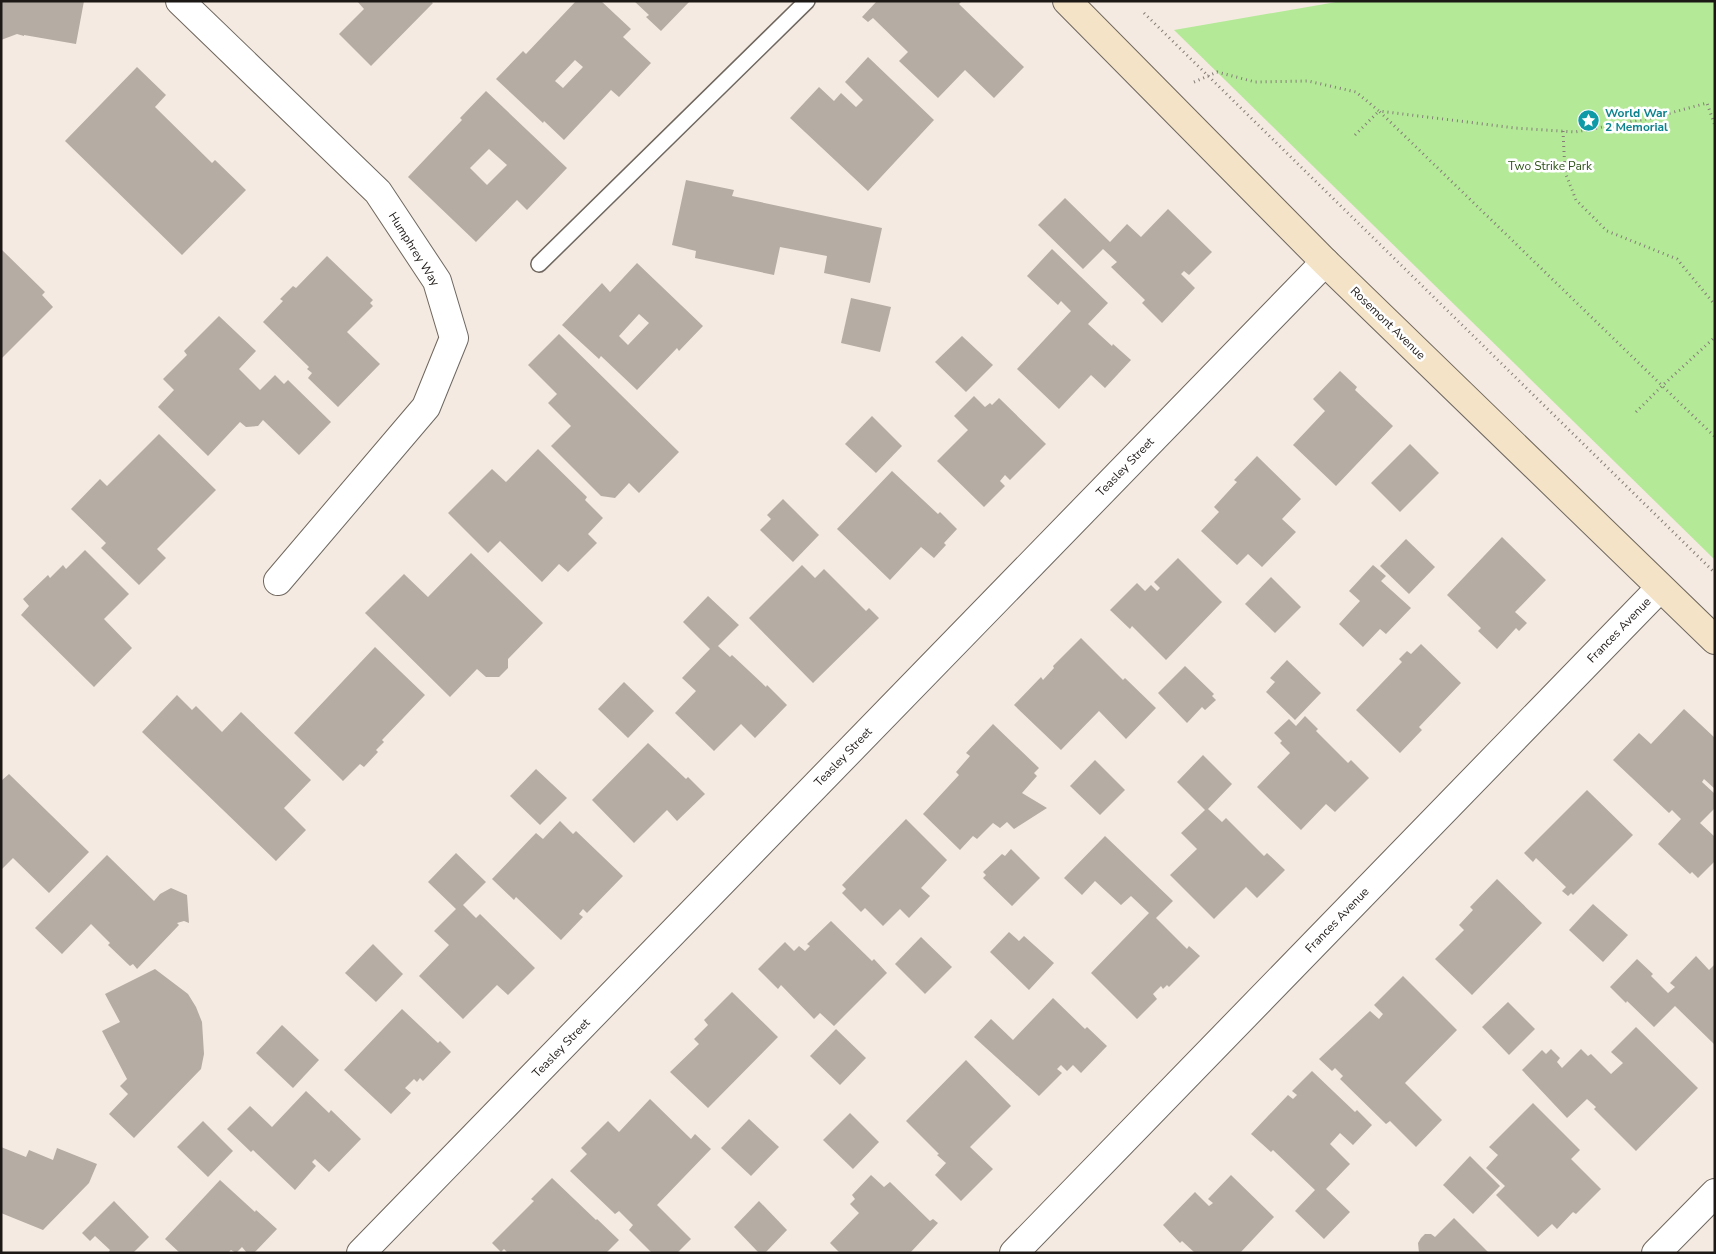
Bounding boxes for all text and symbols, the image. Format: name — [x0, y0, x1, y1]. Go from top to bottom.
place label: World War 2 Memorial — [1605, 105, 1668, 135]
place icon: World War 2 Memorial — [1577, 108, 1601, 132]
park label: Two Strike Park — [1508, 158, 1593, 174]
street label: Humphrey Way — [385, 209, 444, 290]
street label: Rosemont Avenue — [1347, 283, 1429, 363]
street label: Teasley Street — [1093, 433, 1158, 500]
street label: Frances Avenue — [1584, 594, 1654, 666]
street label: Teasley Street — [811, 723, 876, 790]
street label: Frances Avenue — [1302, 884, 1372, 956]
street label: Teasley Street — [529, 1014, 594, 1081]

